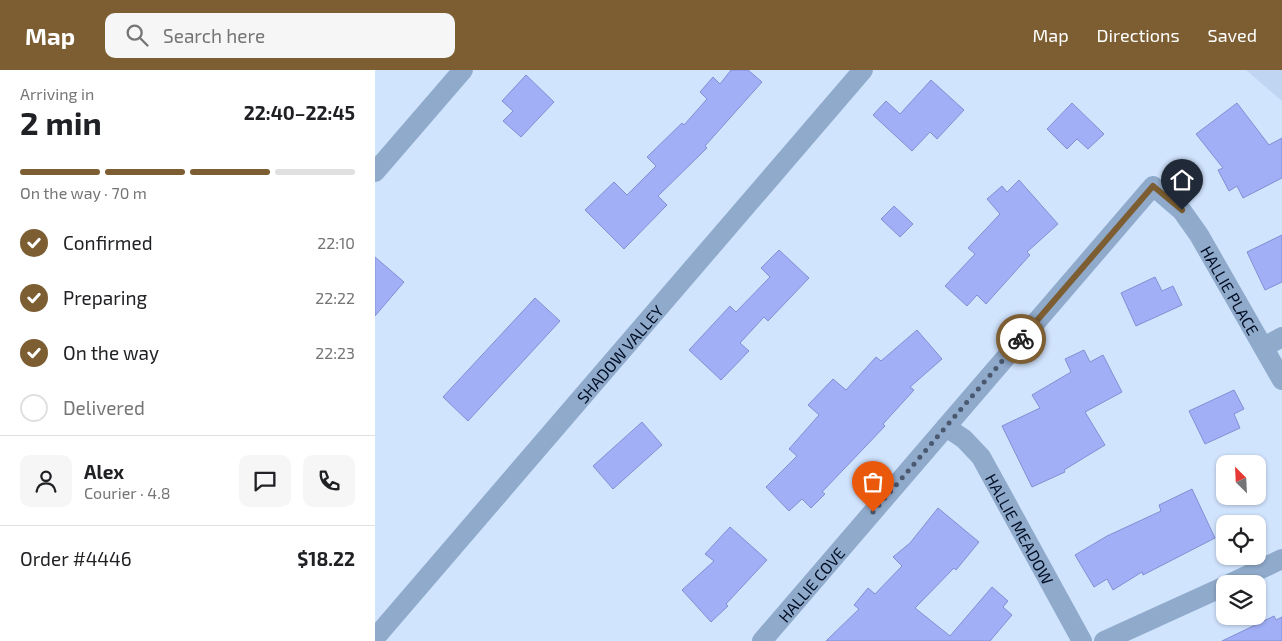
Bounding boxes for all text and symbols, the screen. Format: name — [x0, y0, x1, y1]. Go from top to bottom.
search box — [105, 13, 455, 58]
text: Map — [25, 21, 75, 50]
icon: search — [123, 21, 151, 49]
text: Search here — [163, 24, 265, 47]
text: Map — [1032, 24, 1069, 46]
text: Directions — [1097, 24, 1180, 46]
text: Saved — [1208, 24, 1257, 46]
text: Arriving in — [20, 84, 94, 103]
text: 22:40–22:45 — [244, 101, 355, 124]
text: 2 min — [20, 103, 102, 141]
pin — [1161, 159, 1203, 210]
icon: home — [1168, 166, 1196, 194]
text: On the way · 70 m — [20, 183, 147, 202]
icon: check — [20, 229, 48, 257]
text: Confirmed — [63, 231, 153, 254]
text: 22:10 — [317, 233, 355, 252]
street label: HALLIE PLACE — [1198, 242, 1263, 338]
icon: check — [20, 284, 48, 312]
text: Preparing — [63, 286, 147, 309]
text: 22:22 — [315, 288, 355, 307]
street label: SHADOW VALLEY — [572, 301, 667, 406]
courier — [996, 314, 1046, 364]
icon: bike — [1007, 325, 1035, 353]
icon: check — [20, 339, 48, 367]
text: On the way — [63, 341, 159, 364]
text: 22:23 — [315, 343, 355, 362]
text: Delivered — [63, 396, 145, 419]
button: person — [20, 455, 72, 507]
button: chat — [239, 455, 291, 507]
button: phone — [303, 455, 355, 507]
north arrow — [1216, 455, 1266, 505]
map controls — [1216, 455, 1266, 625]
text: Alex — [84, 460, 124, 483]
pin — [852, 461, 894, 512]
icon: bag — [859, 468, 887, 496]
street label: HALLIE MEADOW — [982, 470, 1058, 587]
text: Courier · 4.8 — [84, 483, 171, 502]
button: locate — [1216, 515, 1266, 565]
street label: HALLIE COVE — [774, 543, 848, 625]
text: Order #4446 — [20, 547, 132, 570]
text: $18.22 — [297, 547, 355, 570]
button: layers — [1216, 575, 1266, 625]

